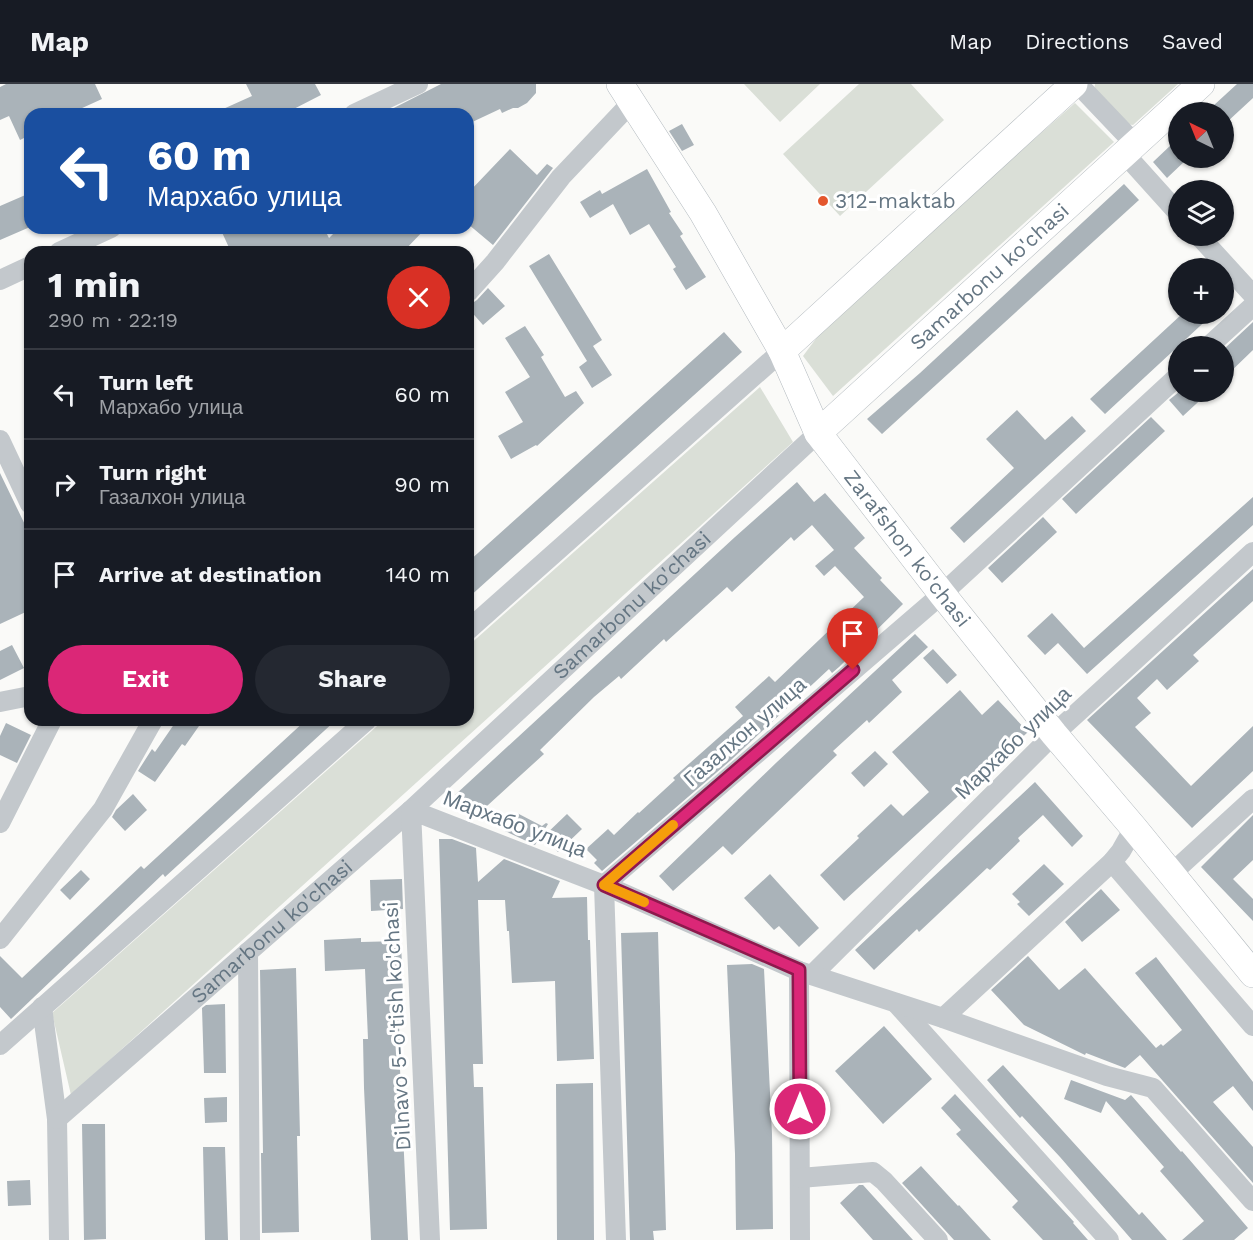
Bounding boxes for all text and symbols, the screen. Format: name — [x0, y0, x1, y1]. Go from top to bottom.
text: Map — [30, 25, 89, 58]
text: Map — [949, 29, 992, 54]
text: Directions — [1025, 29, 1129, 54]
text: Saved — [1162, 29, 1223, 54]
north arrow — [1168, 102, 1234, 168]
map controls — [1168, 102, 1234, 402]
text: 60 m — [147, 131, 251, 180]
icon: left — [48, 132, 126, 210]
button: layers — [1168, 180, 1234, 246]
text: Мархабо улица — [147, 181, 342, 213]
place label: 312-maktab — [835, 188, 956, 213]
marker: 312-maktab — [816, 194, 830, 208]
street label: Samarbonu ko'chasi — [905, 198, 1074, 355]
button: + — [1168, 258, 1234, 324]
text: 1 min — [48, 264, 140, 306]
button: close — [387, 266, 450, 329]
text: 290 m · 22:19 — [48, 308, 178, 332]
button: − — [1168, 336, 1234, 402]
text: Turn left — [99, 370, 193, 395]
icon: left — [48, 378, 81, 411]
text: 60 m — [394, 382, 450, 407]
text: Мархабо улица — [99, 395, 243, 419]
text: Turn right — [99, 460, 206, 485]
street label: Zarafshon ko'chasi — [839, 465, 976, 632]
icon: right — [48, 468, 81, 501]
text: 90 m — [394, 472, 450, 497]
text: Газалхон улица — [99, 485, 245, 509]
street label: Samarbonu ko'chasi — [547, 526, 716, 684]
icon: arrive — [48, 558, 81, 591]
text: Arrive at destination — [99, 562, 322, 587]
text: 140 m — [386, 562, 450, 587]
pin — [827, 608, 878, 670]
icon: arrive — [836, 617, 869, 650]
button: Exit — [48, 645, 243, 714]
button: Share — [255, 645, 450, 714]
street label: Газалхон улица — [678, 672, 811, 791]
street label: Мархабо улица — [950, 681, 1076, 804]
street label: Мархабо улица — [440, 785, 591, 862]
street label: Samarbonu ko'chasi — [186, 854, 357, 1008]
street label: Dilnavo 5-o'tish ko'chasi — [377, 901, 416, 1151]
position arrow — [768, 1077, 832, 1141]

